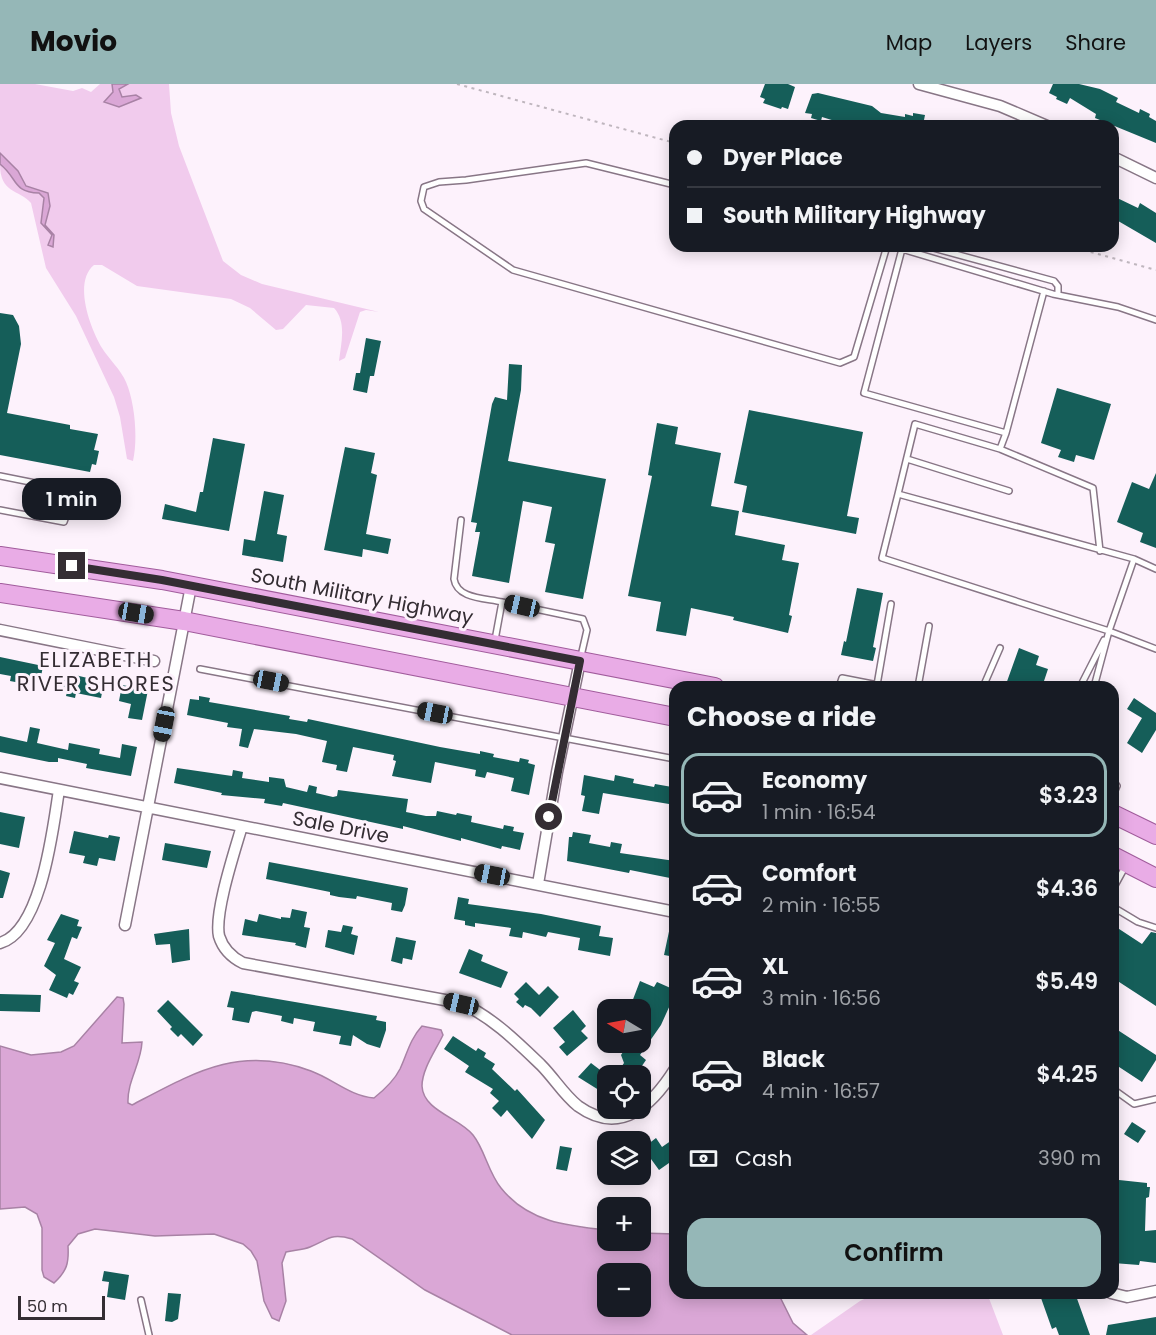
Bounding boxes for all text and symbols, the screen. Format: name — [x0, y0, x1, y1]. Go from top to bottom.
text: Movio — [30, 22, 117, 61]
text: Map — [886, 28, 932, 57]
text: Layers — [965, 28, 1032, 57]
text: Share — [1065, 28, 1126, 57]
text: Dyer Place — [723, 142, 843, 173]
text: South Military Highway — [723, 200, 986, 231]
callout: 1 min — [22, 479, 122, 521]
text: 1 min — [46, 485, 97, 513]
route end — [58, 552, 85, 579]
street label: South Military Highway — [248, 561, 476, 631]
car — [502, 593, 542, 619]
car — [117, 601, 155, 625]
district label: ELIZABETH RIVER SHORES — [17, 645, 175, 698]
car — [252, 669, 290, 693]
text: Choose a ride — [687, 698, 876, 735]
car — [416, 701, 454, 725]
car — [152, 705, 176, 743]
text: Economy — [762, 765, 867, 796]
icon: car — [690, 768, 744, 822]
text: $3.23 — [1039, 780, 1098, 811]
text: 1 min · 16:54 — [762, 798, 875, 826]
route start — [535, 803, 562, 830]
street label: Sale Drive — [290, 804, 392, 850]
text: Comfort — [762, 858, 856, 889]
icon: car — [690, 861, 744, 915]
car — [473, 863, 511, 887]
text: $4.36 — [1036, 873, 1098, 904]
text: 2 min · 16:55 — [762, 891, 881, 919]
text: XL — [762, 951, 788, 982]
icon: car — [690, 954, 744, 1008]
text: $5.49 — [1035, 966, 1098, 997]
text: 3 min · 16:56 — [762, 984, 881, 1012]
car — [441, 991, 481, 1017]
north arrow — [597, 999, 651, 1053]
map controls — [597, 999, 651, 1317]
text: Black — [762, 1044, 825, 1075]
icon: car — [690, 1047, 744, 1101]
text: $4.25 — [1037, 1059, 1098, 1090]
button: locate — [597, 1065, 651, 1119]
text: 4 min · 16:57 — [762, 1077, 880, 1105]
button: layers — [597, 1131, 651, 1185]
icon: cash — [687, 1142, 720, 1175]
text: Cash — [735, 1143, 792, 1174]
text: 390 m — [1038, 1144, 1101, 1172]
button: + — [597, 1197, 651, 1251]
button: Confirm — [687, 1218, 1101, 1287]
button: − — [597, 1263, 651, 1317]
scale bar — [18, 1293, 105, 1320]
text: 50 m — [27, 1295, 68, 1318]

